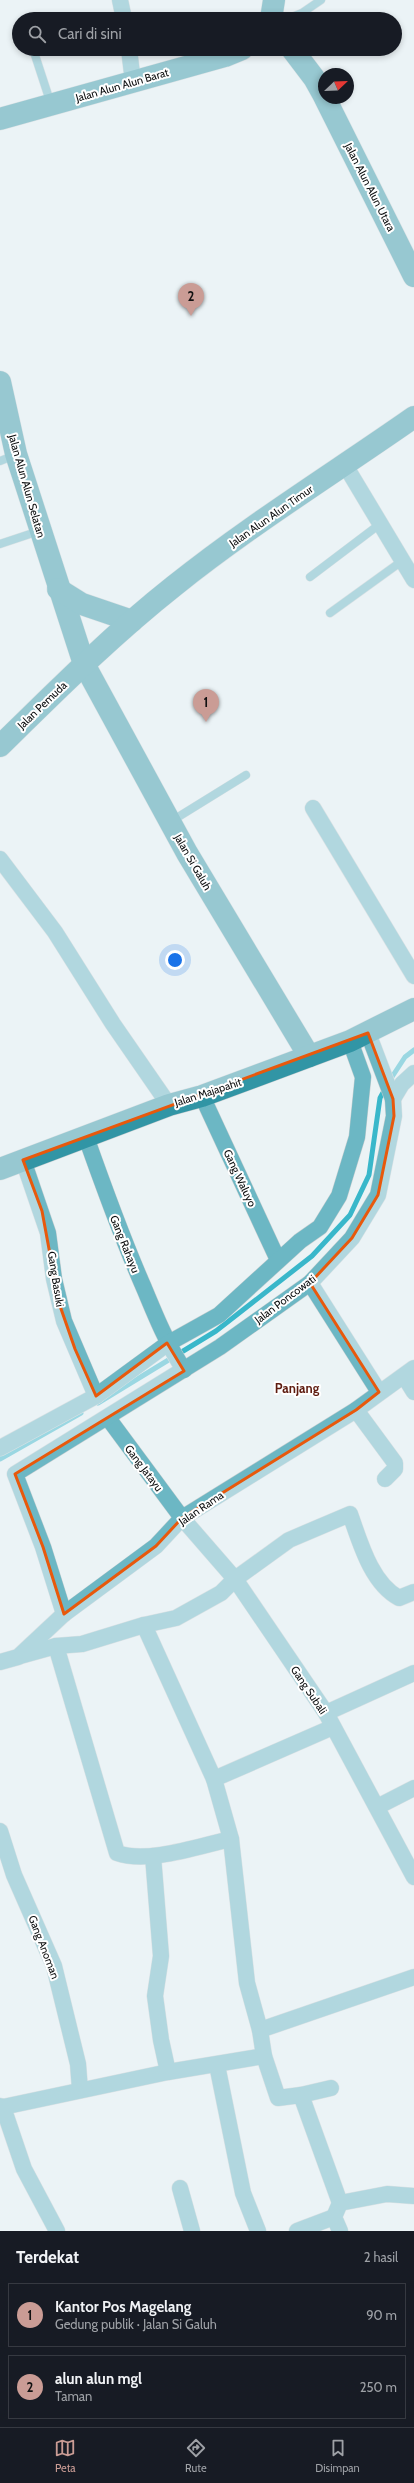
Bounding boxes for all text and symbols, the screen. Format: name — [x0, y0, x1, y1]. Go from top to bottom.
search box — [12, 12, 402, 56]
icon: search — [26, 23, 48, 45]
text: Cari di sini — [58, 25, 122, 43]
street label: Jalan Alun Alun Barat — [73, 65, 170, 105]
north arrow — [318, 68, 354, 104]
street label: Jalan Alun Alun Utara — [341, 140, 399, 234]
pin: 2 — [178, 283, 204, 316]
street label: Jalan Alun Alun Selatan — [5, 432, 48, 539]
street label: Jalan Alun Alun Timur — [226, 482, 316, 551]
street label: Jalan Pemuda — [14, 678, 70, 733]
pin: 1 — [193, 689, 219, 722]
street label: Jalan Si Galuh — [171, 831, 215, 893]
your location — [165, 950, 185, 970]
street label: Jalan Majapahit — [172, 1074, 244, 1110]
street label: Gang Waluyo — [221, 1147, 259, 1209]
street label: Gang Rahayu — [107, 1213, 143, 1275]
street label: Gang Basuki — [45, 1250, 67, 1308]
street label: Jalan Poncowati — [251, 1271, 318, 1327]
district label: Panjang — [275, 1380, 320, 1396]
street label: Gang Jatayu — [122, 1442, 166, 1494]
street label: Jalan Rama — [175, 1487, 227, 1529]
street label: Gang Subali — [288, 1663, 330, 1717]
street label: Gang Anoman — [25, 1913, 63, 1981]
text: Terdekat — [16, 2247, 79, 2267]
text: 2 hasil — [364, 2249, 398, 2265]
text: Kantor Pos Magelang — [55, 2298, 191, 2316]
text: 1 — [28, 2307, 32, 2323]
text: 90 m — [366, 2307, 397, 2323]
text: Gedung publik · Jalan Si Galuh — [55, 2316, 217, 2332]
text: alun alun mgl — [55, 2370, 142, 2388]
text: 2 — [27, 2379, 33, 2395]
text: 250 m — [360, 2379, 397, 2395]
text: Taman — [55, 2388, 92, 2404]
tab: Peta — [54, 2437, 76, 2475]
tab: Rute — [185, 2437, 207, 2475]
tab: Disimpan — [315, 2437, 360, 2475]

